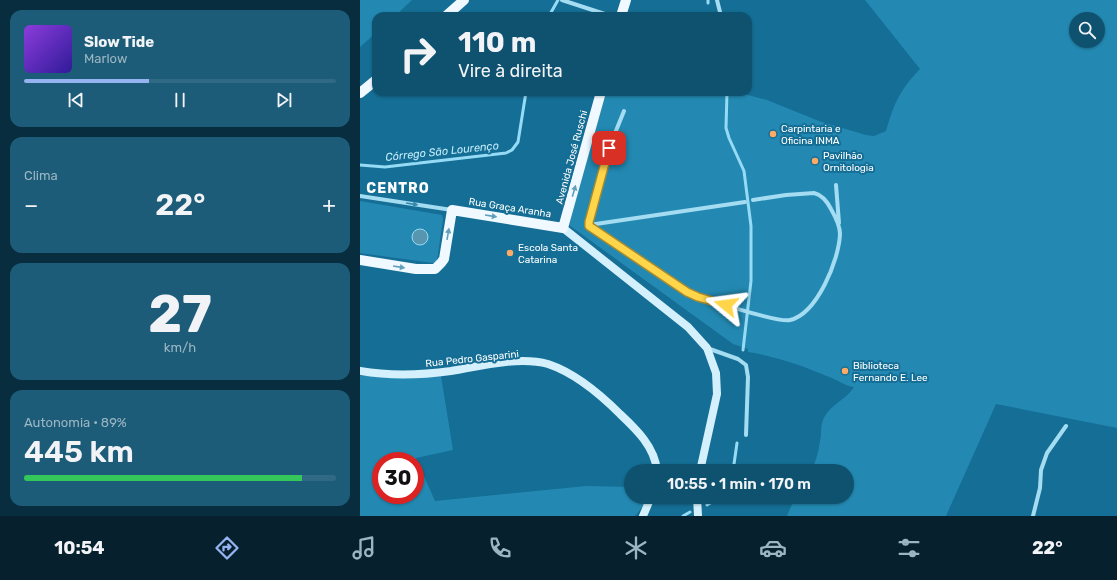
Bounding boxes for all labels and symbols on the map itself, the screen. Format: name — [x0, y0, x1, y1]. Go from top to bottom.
street label: Avenida José Ruschi — [554, 109, 590, 206]
place label: Carpintaria e Oficina INMA — [781, 123, 841, 147]
marker: Carpintaria e Oficina INMA — [768, 129, 778, 139]
pin — [592, 131, 626, 165]
water label: Córrego São Lourenço — [385, 139, 499, 164]
place label: Pavilhão Ornitologia — [823, 150, 874, 174]
marker: Pavilhão Ornitologia — [810, 156, 820, 166]
district label: CENTRO — [366, 180, 430, 197]
one-way arrow — [571, 184, 577, 196]
street label: Rua Graça Aranha — [468, 196, 552, 220]
one-way arrow — [406, 201, 418, 207]
one-way arrow — [484, 213, 497, 219]
one-way arrow — [445, 228, 451, 241]
place label: Escola Santa Catarina — [518, 242, 578, 266]
marker: Escola Santa Catarina — [505, 248, 515, 258]
one-way arrow — [392, 264, 405, 270]
position arrow — [705, 284, 747, 326]
street label: Rua Pedro Gasparini — [425, 348, 519, 370]
place label: Biblioteca Fernando E. Lee — [853, 360, 928, 384]
marker: Biblioteca Fernando E. Lee — [840, 366, 850, 376]
speed limit sign: 30 — [372, 452, 424, 504]

